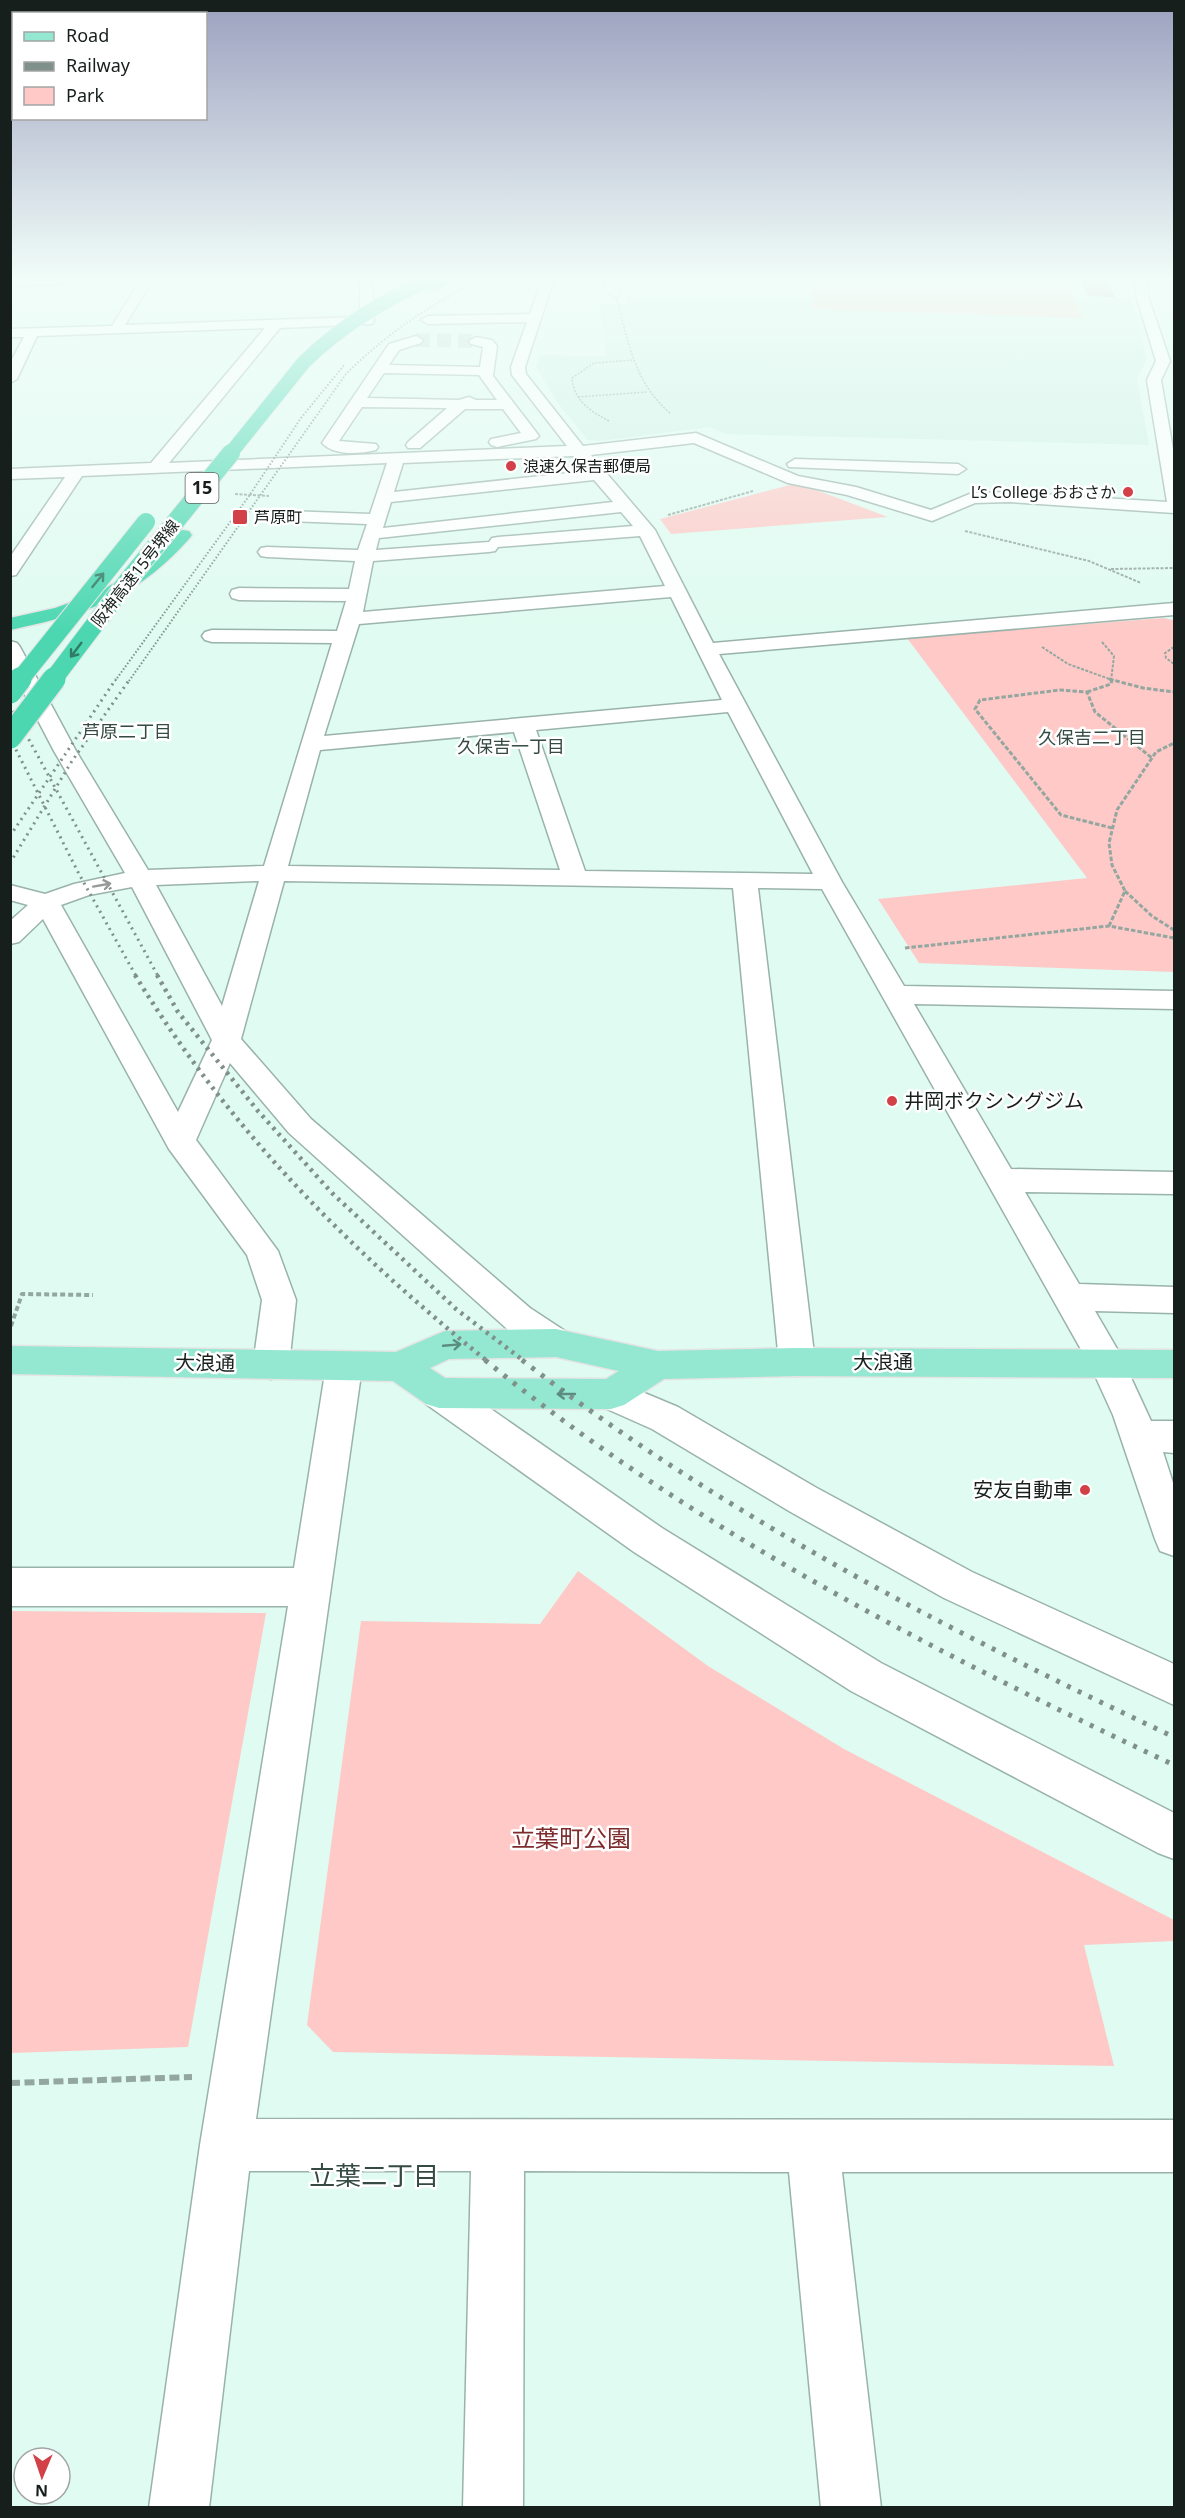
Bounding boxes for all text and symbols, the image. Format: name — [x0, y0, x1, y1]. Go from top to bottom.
legend — [12, 12, 207, 120]
text: Road — [66, 23, 109, 47]
text: Railway — [66, 53, 131, 77]
text: Park — [66, 83, 104, 107]
place label: 浪速久保吉郵便局 — [523, 455, 651, 477]
marker: 浪速久保吉郵便局 — [504, 459, 518, 473]
road number: 15 — [186, 473, 218, 503]
place label: L’s College おおさか — [971, 481, 1116, 503]
marker: L’s College おおさか — [1121, 485, 1135, 499]
place label: 芦原町 — [254, 506, 302, 528]
marker: 芦原町 — [231, 508, 249, 526]
street label: 阪神高速15号堺線 — [86, 515, 184, 631]
one-way arrow — [92, 572, 105, 588]
one-way arrow — [69, 642, 82, 658]
district label: 芦原二丁目 — [82, 719, 172, 743]
district label: 久保吉二丁目 — [1038, 725, 1146, 749]
district label: 久保吉一丁目 — [457, 734, 565, 758]
one-way arrow — [91, 880, 111, 891]
place label: 井岡ボクシングジム — [904, 1087, 1084, 1114]
marker: 井岡ボクシングジム — [885, 1094, 899, 1108]
one-way arrow — [442, 1340, 461, 1351]
street label: 大浪通 — [175, 1348, 235, 1377]
street label: 大浪通 — [853, 1348, 913, 1375]
one-way arrow — [557, 1388, 577, 1400]
place label: 安友自動車 — [973, 1476, 1073, 1503]
marker: 安友自動車 — [1078, 1483, 1092, 1497]
park label: 立葉町公園 — [511, 1821, 631, 1854]
district label: 立葉二丁目 — [309, 2157, 439, 2193]
north arrow — [12, 2446, 72, 2506]
text: N — [35, 2480, 48, 2502]

